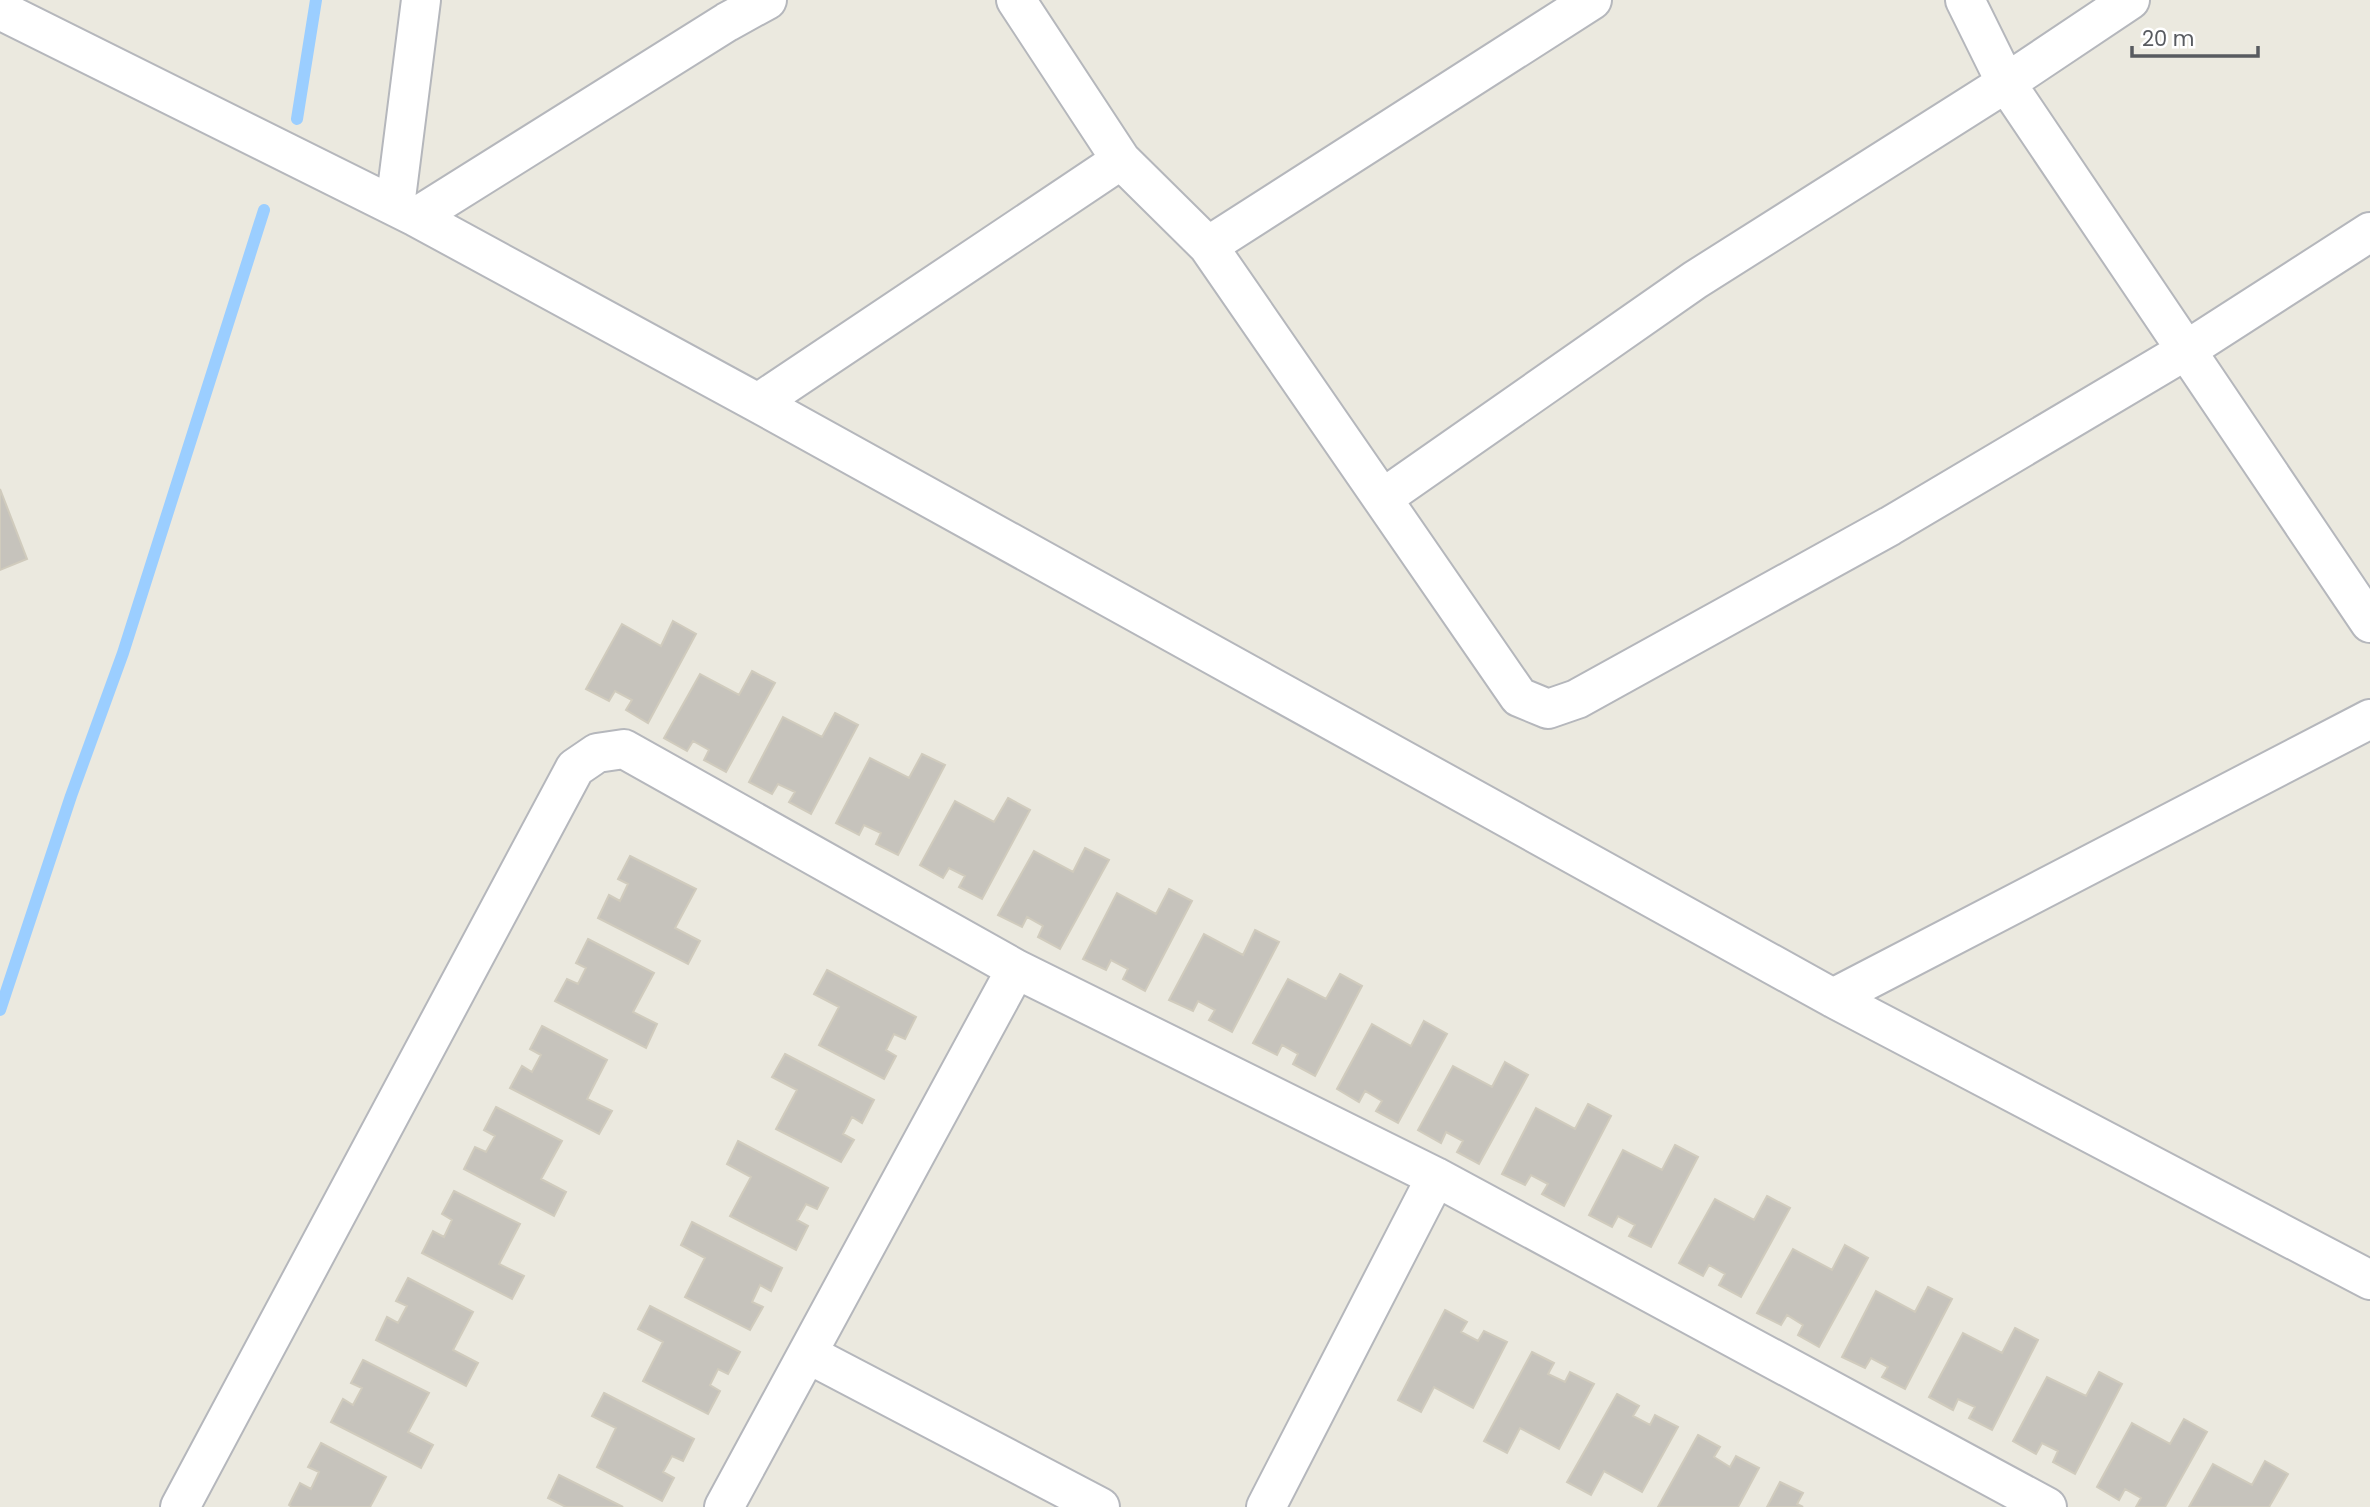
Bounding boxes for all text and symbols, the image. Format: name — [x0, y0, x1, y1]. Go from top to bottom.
scale bar — [2132, 14, 2258, 58]
text: 20 m — [2142, 24, 2195, 53]

